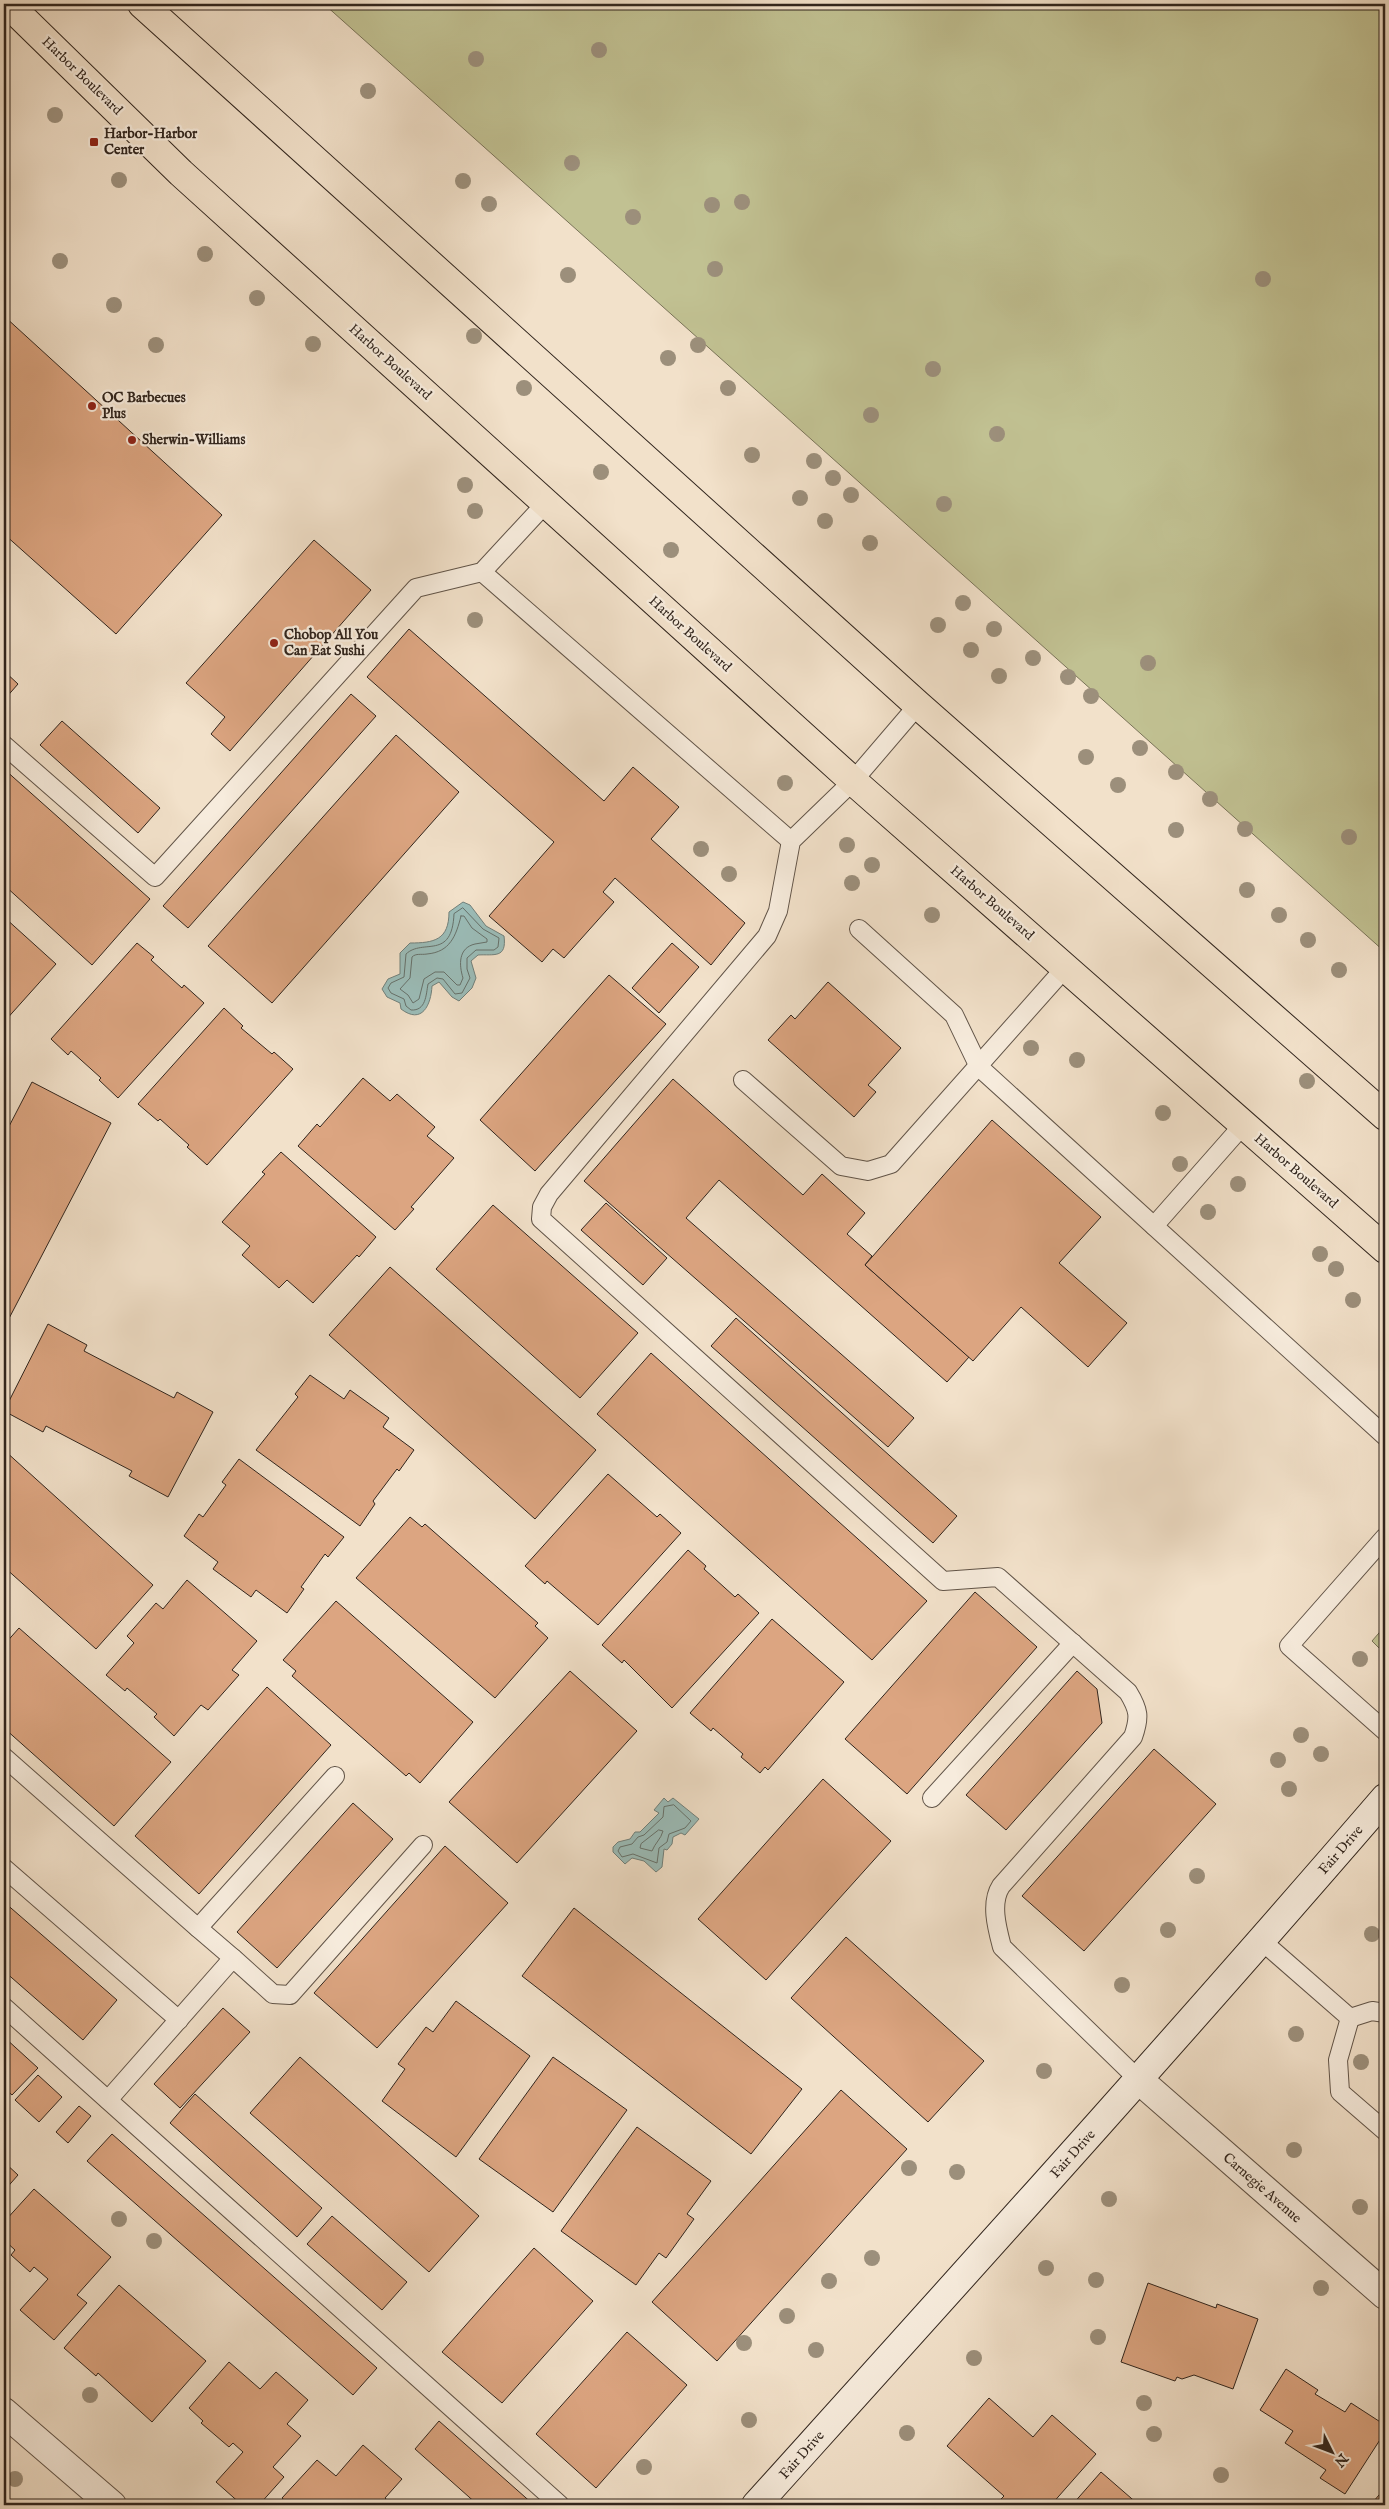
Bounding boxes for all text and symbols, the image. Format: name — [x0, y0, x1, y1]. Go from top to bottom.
street label: Harbor Boulevard — [38, 33, 127, 119]
place label: Harbor-Harbor Center — [104, 125, 198, 159]
marker: Harbor-Harbor Center — [88, 136, 100, 148]
street label: Harbor Boulevard — [345, 320, 436, 404]
place label: OC Barbecues Plus — [102, 389, 186, 423]
marker: OC Barbecues Plus — [86, 400, 98, 412]
place label: Sherwin-Williams — [142, 431, 245, 449]
marker: Sherwin-Williams — [126, 434, 138, 446]
street label: Harbor Boulevard — [645, 592, 736, 676]
place label: Chobop All You Can Eat Sushi — [284, 626, 379, 660]
marker: Chobop All You Can Eat Sushi — [268, 637, 280, 649]
street label: Harbor Boulevard — [946, 862, 1038, 945]
street label: Harbor Boulevard — [1250, 1130, 1342, 1213]
street label: Fair Drive — [1315, 1821, 1368, 1878]
street label: Fair Drive — [1046, 2126, 1100, 2182]
street label: Carnegie Avenue — [1219, 2149, 1306, 2228]
north arrow — [1306, 2426, 1356, 2476]
street label: Fair Drive — [775, 2427, 829, 2483]
text: N — [1330, 2449, 1352, 2471]

